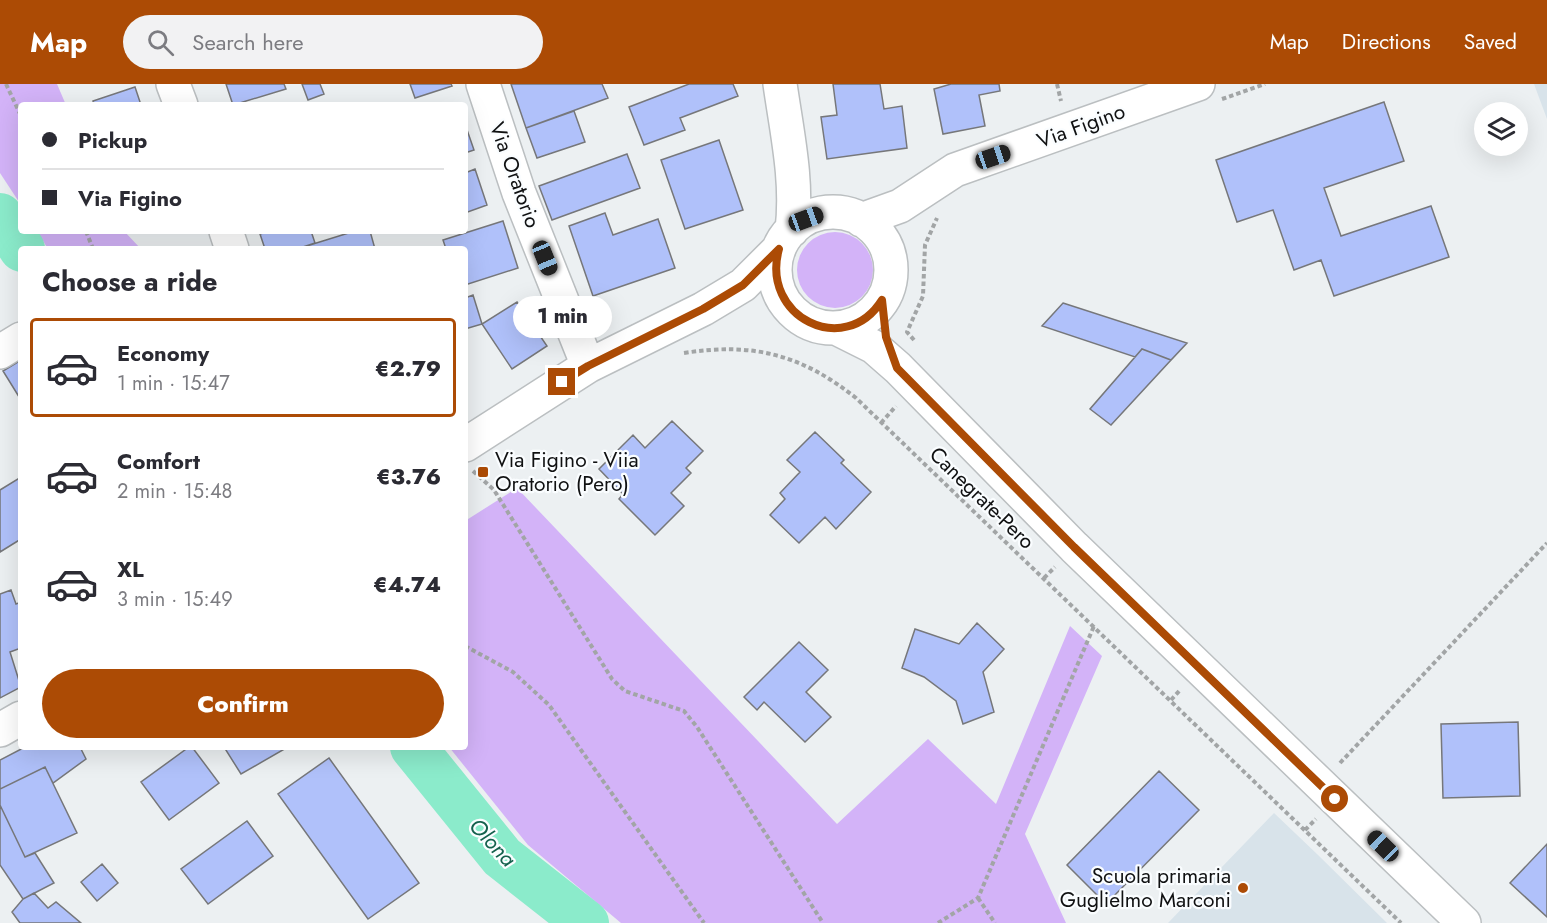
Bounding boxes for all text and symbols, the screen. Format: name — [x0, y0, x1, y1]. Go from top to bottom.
search box — [123, 15, 543, 69]
text: Map — [30, 22, 87, 63]
icon: search — [144, 26, 177, 59]
text: Search here — [192, 26, 304, 58]
text: Map — [1270, 27, 1309, 57]
text: Directions — [1342, 27, 1431, 57]
text: Saved — [1464, 27, 1517, 57]
street label: Via Figino — [1033, 96, 1129, 156]
map controls — [1474, 102, 1528, 156]
button: layers — [1474, 102, 1528, 156]
street label: Via Oratorio — [482, 118, 548, 232]
text: Pickup — [78, 124, 147, 156]
car — [973, 143, 1013, 171]
text: Via Figino — [78, 182, 182, 214]
car — [786, 204, 826, 234]
car — [530, 238, 560, 278]
text: Choose a ride — [42, 262, 217, 301]
callout: 1 min — [512, 295, 612, 337]
text: 1 min — [537, 302, 588, 331]
text: Economy — [117, 337, 209, 369]
icon: car — [45, 341, 99, 395]
text: €2.79 — [375, 352, 441, 384]
route end — [548, 368, 575, 395]
text: 1 min · 15:47 — [117, 369, 230, 398]
street label: Canegrate-Pero — [923, 440, 1041, 556]
text: Comfort — [117, 445, 200, 477]
place label: Via Figino - Viia Oratorio (Pero) — [495, 445, 639, 499]
icon: car — [45, 449, 99, 503]
text: €3.76 — [376, 460, 441, 492]
marker: Via Figino - Viia Oratorio (Pero) — [476, 465, 490, 479]
text: 2 min · 15:48 — [117, 477, 233, 506]
text: XL — [117, 553, 144, 585]
icon: car — [45, 557, 99, 611]
text: €4.74 — [373, 568, 441, 600]
text: 3 min · 15:49 — [117, 585, 233, 614]
button: Confirm — [42, 669, 444, 738]
route start — [1321, 785, 1348, 812]
water label: Olona — [462, 810, 524, 874]
car — [1364, 827, 1402, 865]
place label: Scuola primaria Guglielmo Marconi — [1060, 861, 1231, 915]
marker: Scuola primaria Guglielmo Marconi — [1236, 881, 1250, 895]

